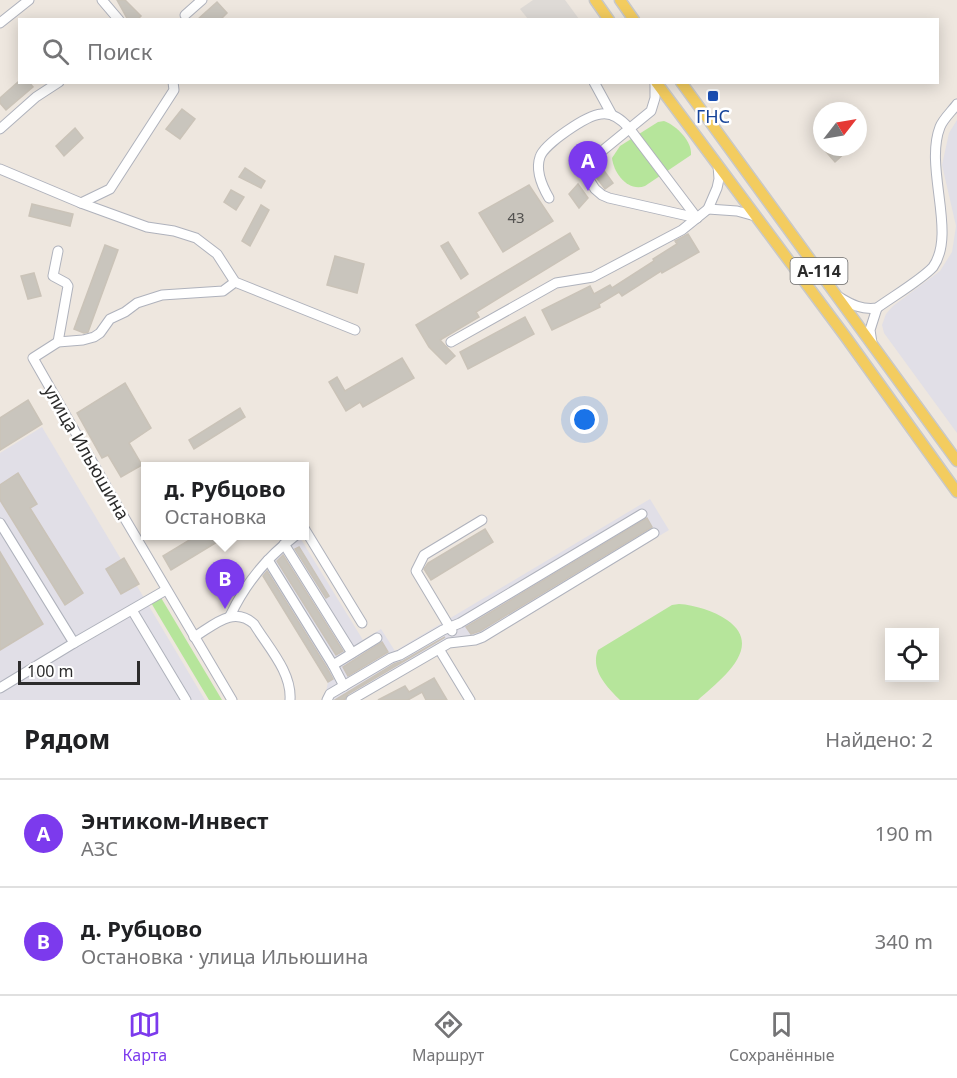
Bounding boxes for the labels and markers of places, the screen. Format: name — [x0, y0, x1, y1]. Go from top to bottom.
marker: ГНС — [706, 89, 720, 103]
place label: ГНС — [696, 104, 730, 128]
pin: A — [568, 142, 608, 191]
pin: B — [206, 560, 244, 609]

